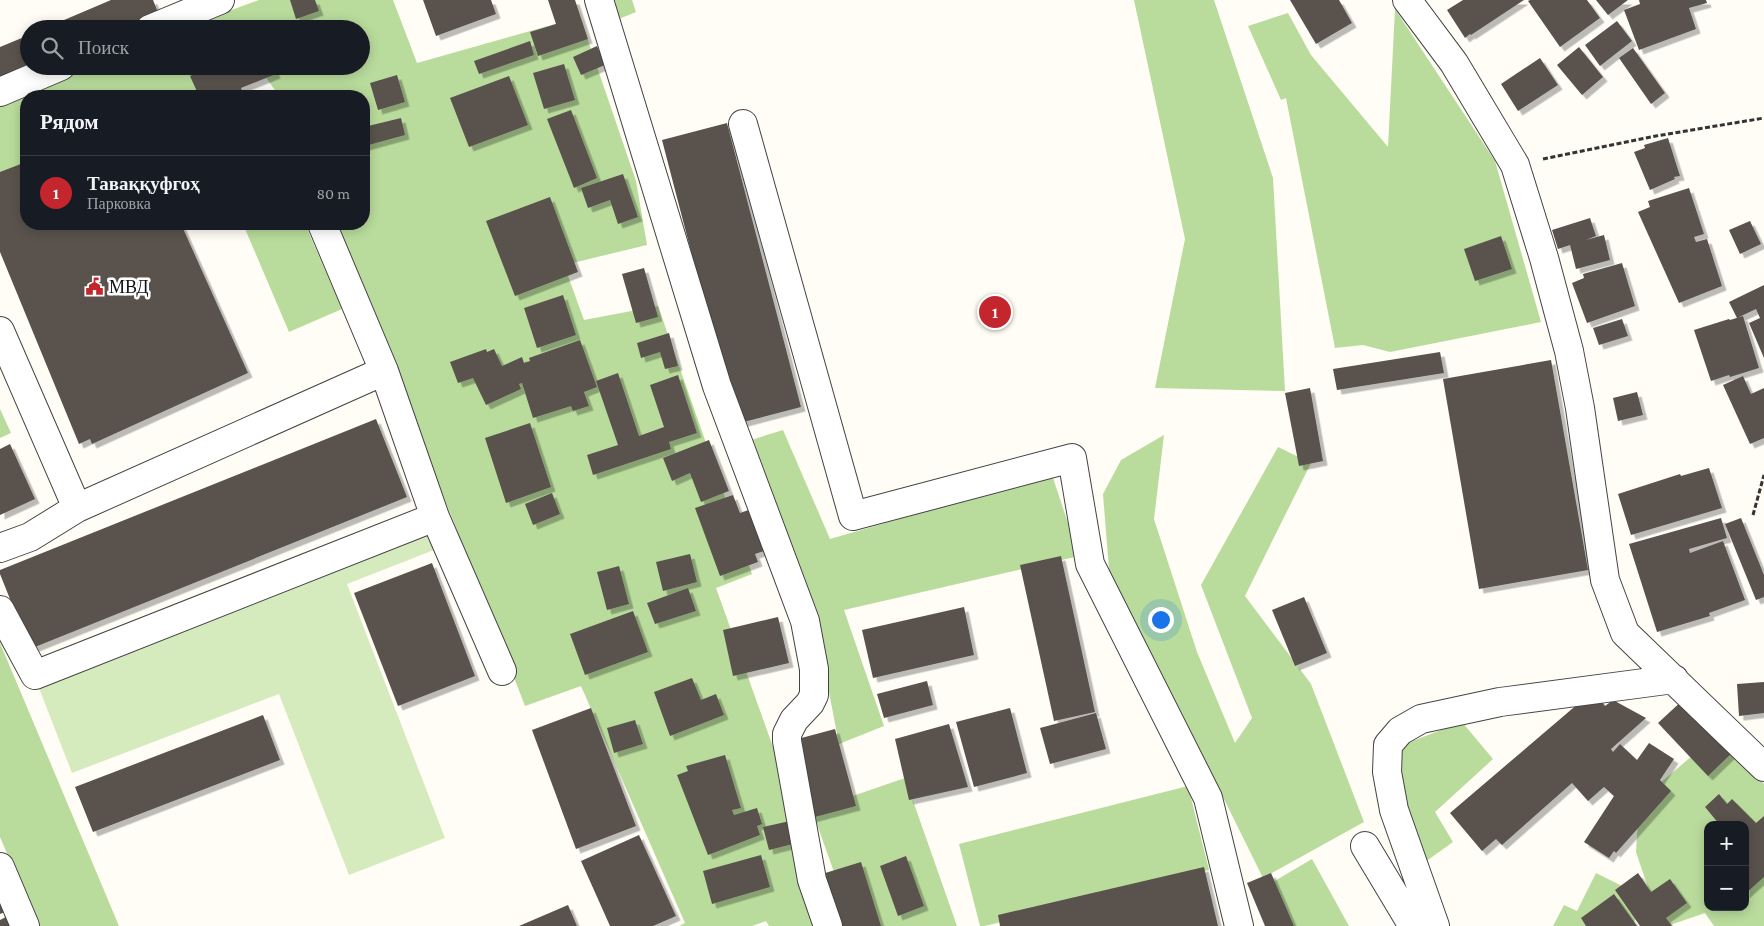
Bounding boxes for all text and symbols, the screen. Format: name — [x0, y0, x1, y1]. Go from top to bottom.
search box — [20, 20, 370, 75]
icon: search — [38, 34, 66, 62]
text: Поиск — [78, 37, 129, 58]
text: Рядом — [40, 110, 99, 134]
text: Таваққуфгоҳ — [87, 173, 200, 194]
text: 1 — [53, 185, 59, 202]
text: 80 m — [316, 185, 350, 202]
text: Парковка — [87, 195, 151, 212]
public building icon: МВД — [85, 277, 105, 297]
place label: МВД — [109, 277, 149, 297]
pin: 1 — [979, 293, 1011, 331]
your location — [1148, 607, 1174, 633]
map controls — [1704, 821, 1749, 911]
button: + — [1704, 821, 1749, 866]
button: − — [1704, 866, 1749, 911]

